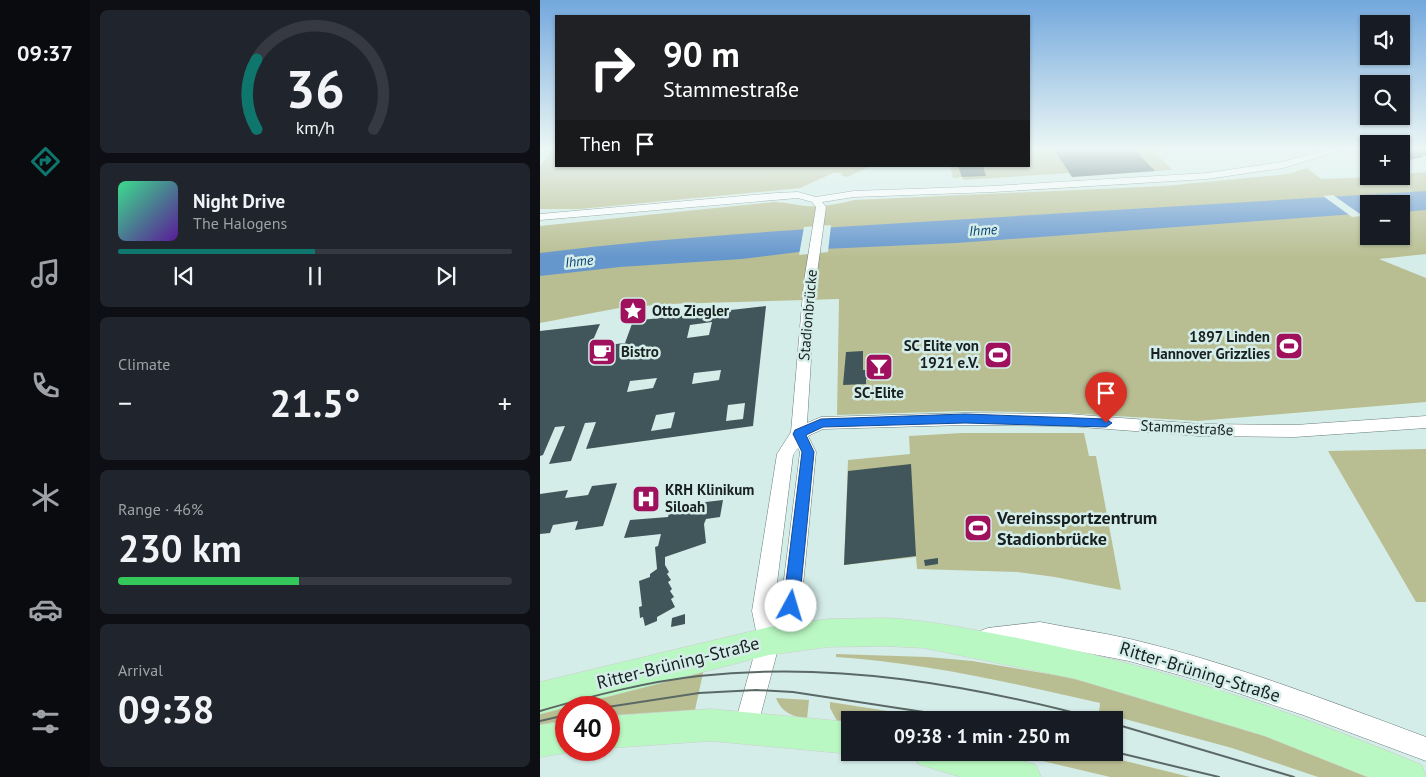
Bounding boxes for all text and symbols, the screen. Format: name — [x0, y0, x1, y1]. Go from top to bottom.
map controls — [1360, 15, 1410, 245]
button: sound — [1360, 15, 1410, 65]
text: 90 m — [663, 31, 740, 77]
icon: right — [580, 35, 645, 100]
text: 09:37 — [17, 39, 73, 67]
text: 36 — [286, 55, 344, 122]
text: Stammestraße — [663, 75, 799, 103]
button: search — [1360, 75, 1410, 125]
text: km/h — [295, 116, 335, 139]
icon: arrive — [631, 130, 659, 158]
text: Then — [580, 132, 621, 156]
button: + — [1360, 135, 1410, 185]
icon: directions — [28, 144, 63, 179]
text: Night Drive — [193, 189, 285, 213]
button: − — [1360, 195, 1410, 245]
text: The Halogens — [193, 213, 287, 233]
water label: Ihme — [968, 220, 998, 240]
water label: Ihme — [564, 251, 595, 271]
icon: music — [28, 256, 63, 291]
icon: previous — [170, 262, 198, 290]
icon: pause — [301, 262, 329, 290]
icon: next — [432, 262, 460, 290]
street label: Stadionbrücke — [794, 269, 821, 361]
place icon: Otto Ziegler — [618, 296, 648, 326]
place label: Otto Ziegler — [652, 301, 730, 320]
place label: 1897 Linden Hannover Grizzlies — [1150, 327, 1270, 363]
sports icon: 1897 Linden Hannover Grizzlies — [1274, 331, 1304, 361]
place label: SC Elite von 1921 e.V. — [904, 336, 979, 372]
cafe icon: Bistro — [587, 337, 617, 367]
sports icon: SC Elite von 1921 e.V. — [983, 340, 1013, 370]
place label: Bistro — [621, 342, 659, 361]
bar icon: SC-Elite — [864, 352, 894, 382]
text: Climate — [118, 354, 170, 374]
icon: phone — [28, 368, 63, 403]
pin — [1085, 372, 1127, 423]
text: 21.5° — [270, 378, 360, 427]
icon: arrive — [1092, 379, 1120, 407]
place label: SC-Elite — [854, 383, 904, 402]
text: − — [118, 384, 132, 421]
text: + — [498, 384, 512, 421]
street label: Stammestraße — [1140, 416, 1234, 439]
icon: climate — [28, 480, 63, 515]
place label: KRH Klinikum Siloah — [665, 480, 754, 516]
hospital icon: KRH Klinikum Siloah — [631, 484, 661, 514]
text: Range · 46% — [118, 499, 203, 519]
place label: Vereinssportzentrum Stadionbrücke — [996, 506, 1157, 550]
sports icon: Vereinssportzentrum Stadionbrücke — [963, 513, 993, 543]
text: 230 km — [118, 523, 242, 572]
position arrow — [764, 579, 816, 631]
icon: car — [28, 592, 63, 627]
street label: Ritter-Brüning-Straße — [594, 631, 762, 694]
street label: Ritter-Brüning-Straße — [1117, 636, 1283, 707]
text: Arrival — [118, 660, 163, 680]
text: 09:38 — [118, 684, 214, 733]
speed limit sign: 40 — [555, 696, 620, 761]
icon: filters — [28, 704, 63, 739]
text: 09:38 · 1 min · 250 m — [894, 724, 1070, 748]

